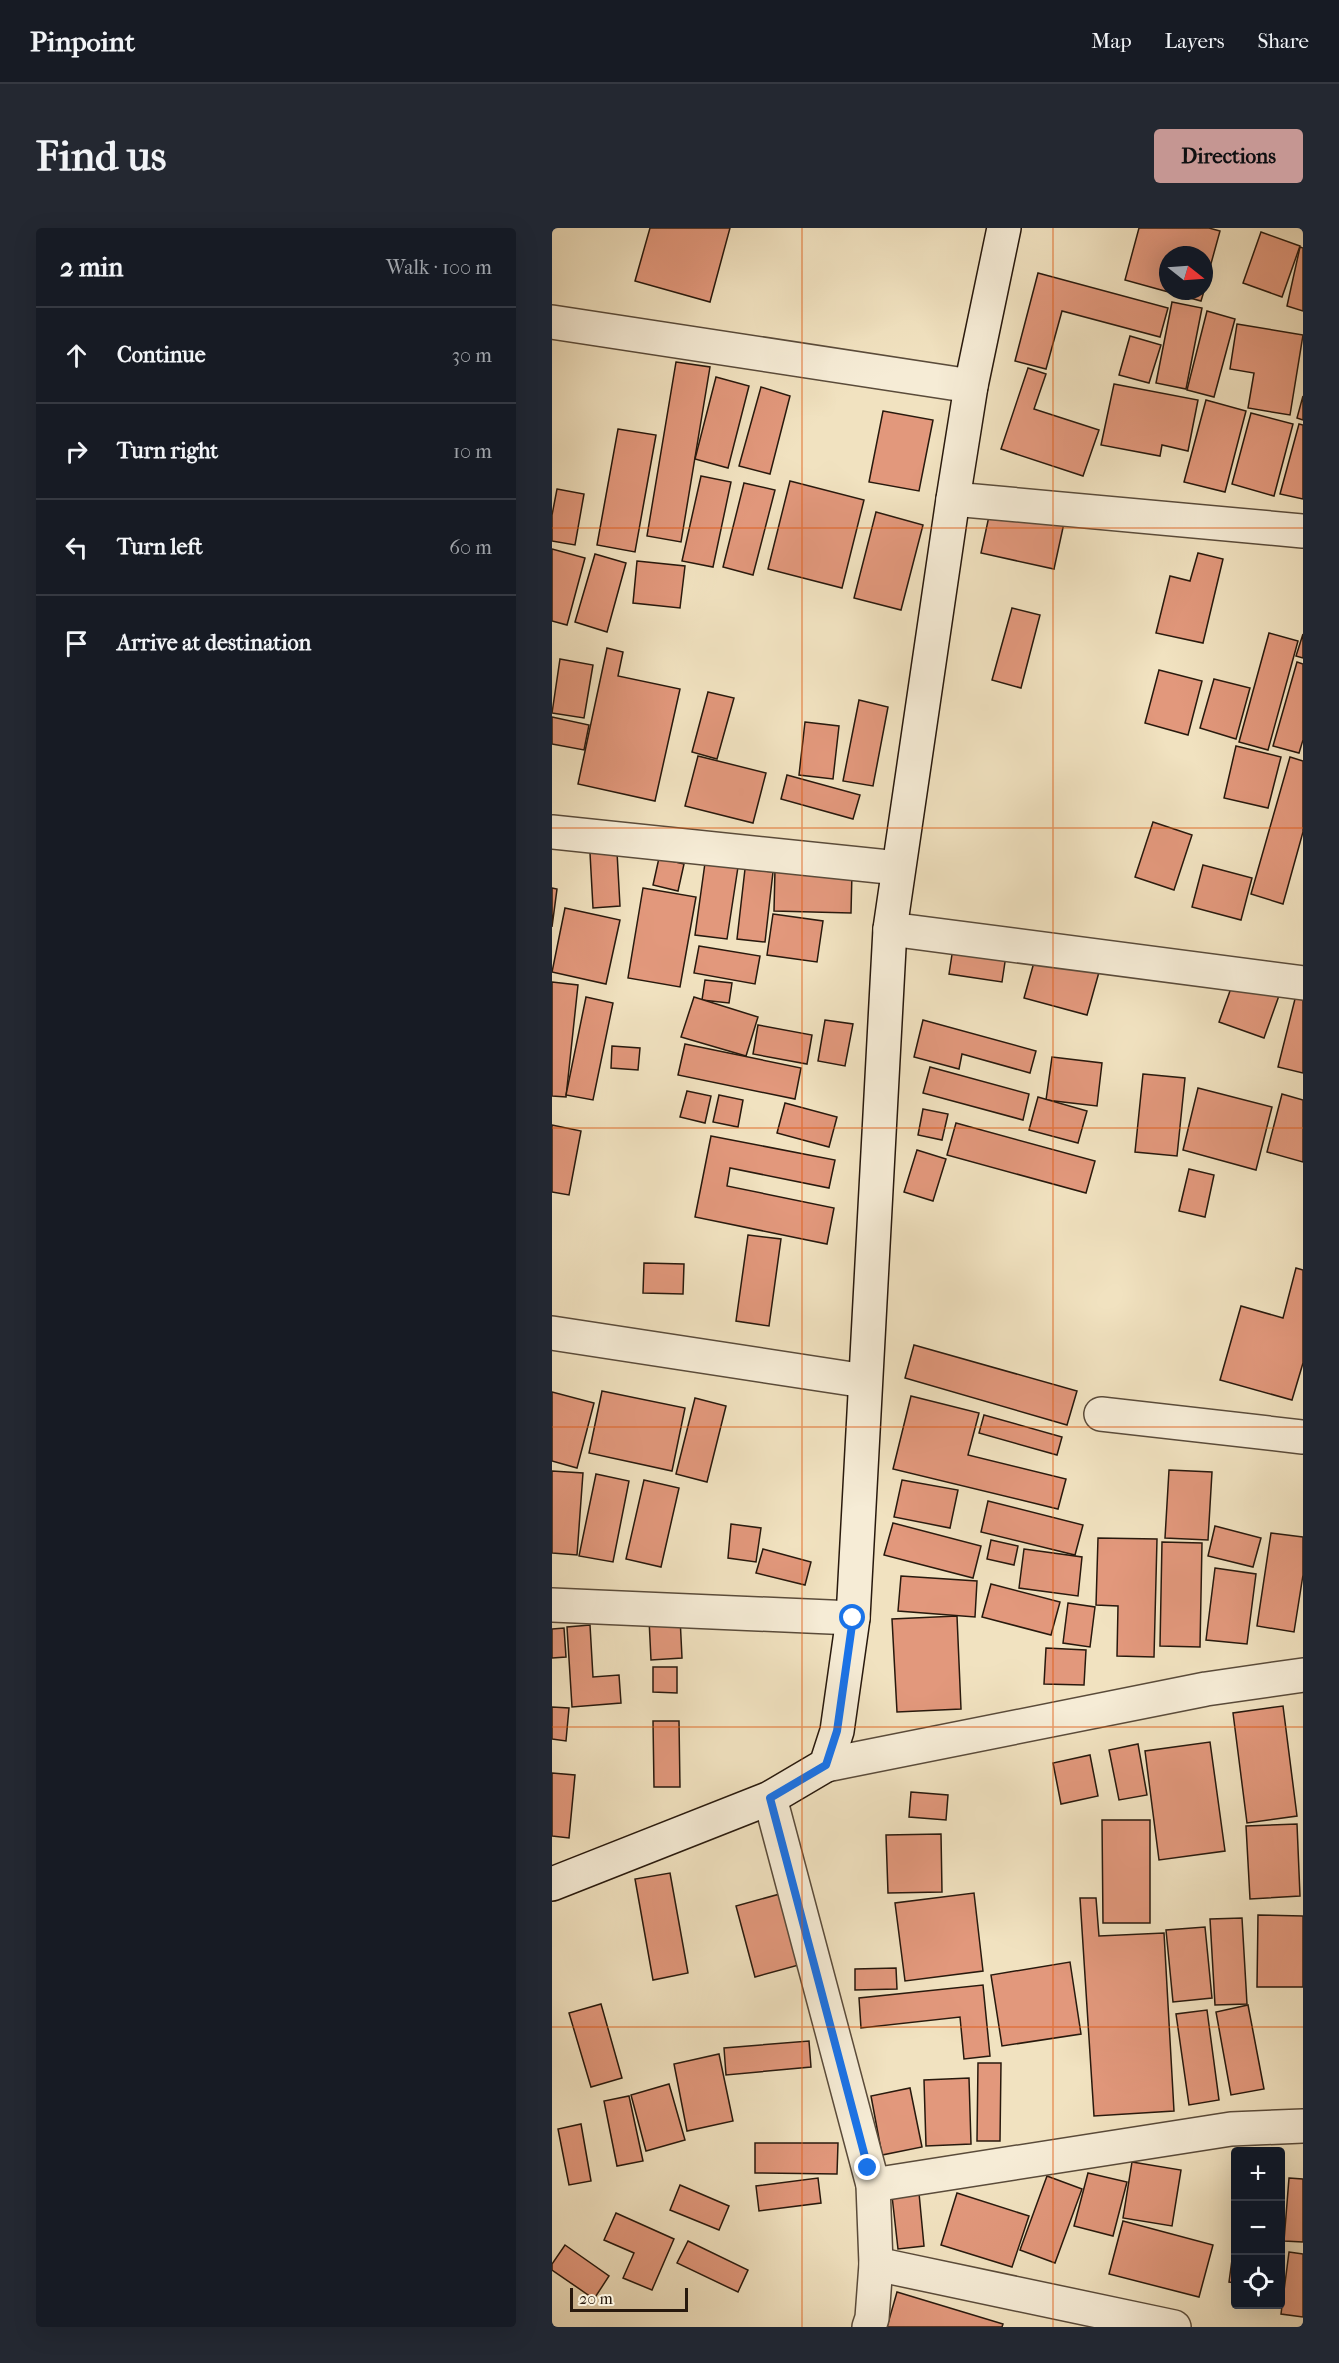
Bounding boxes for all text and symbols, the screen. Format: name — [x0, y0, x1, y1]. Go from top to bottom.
text: Pinpoint — [30, 25, 135, 58]
text: Map — [1091, 29, 1132, 53]
text: Layers — [1165, 29, 1224, 53]
text: Share — [1257, 29, 1309, 53]
button: Directions — [1154, 129, 1303, 183]
text: Find us — [36, 132, 166, 181]
north arrow — [1159, 246, 1213, 300]
text: 2 min — [60, 252, 123, 283]
text: Walk · 100 m — [386, 256, 492, 279]
icon: ahead — [60, 339, 93, 372]
text: Continue — [117, 342, 206, 368]
text: 30 m — [452, 344, 492, 367]
icon: right — [60, 435, 93, 468]
text: Turn right — [117, 438, 218, 464]
text: 10 m — [453, 440, 492, 463]
icon: left — [60, 531, 93, 564]
text: Turn left — [117, 534, 203, 560]
text: 60 m — [449, 536, 492, 559]
icon: arrive — [60, 627, 93, 660]
text: Arrive at destination — [117, 630, 311, 656]
route start — [839, 1604, 865, 1630]
map controls — [1231, 2147, 1285, 2309]
button: + — [1231, 2147, 1285, 2201]
route end — [854, 2154, 880, 2180]
button: − — [1231, 2201, 1285, 2255]
button: locate — [1231, 2255, 1285, 2309]
scale bar — [570, 2285, 688, 2312]
text: 20 m — [579, 2289, 613, 2308]

